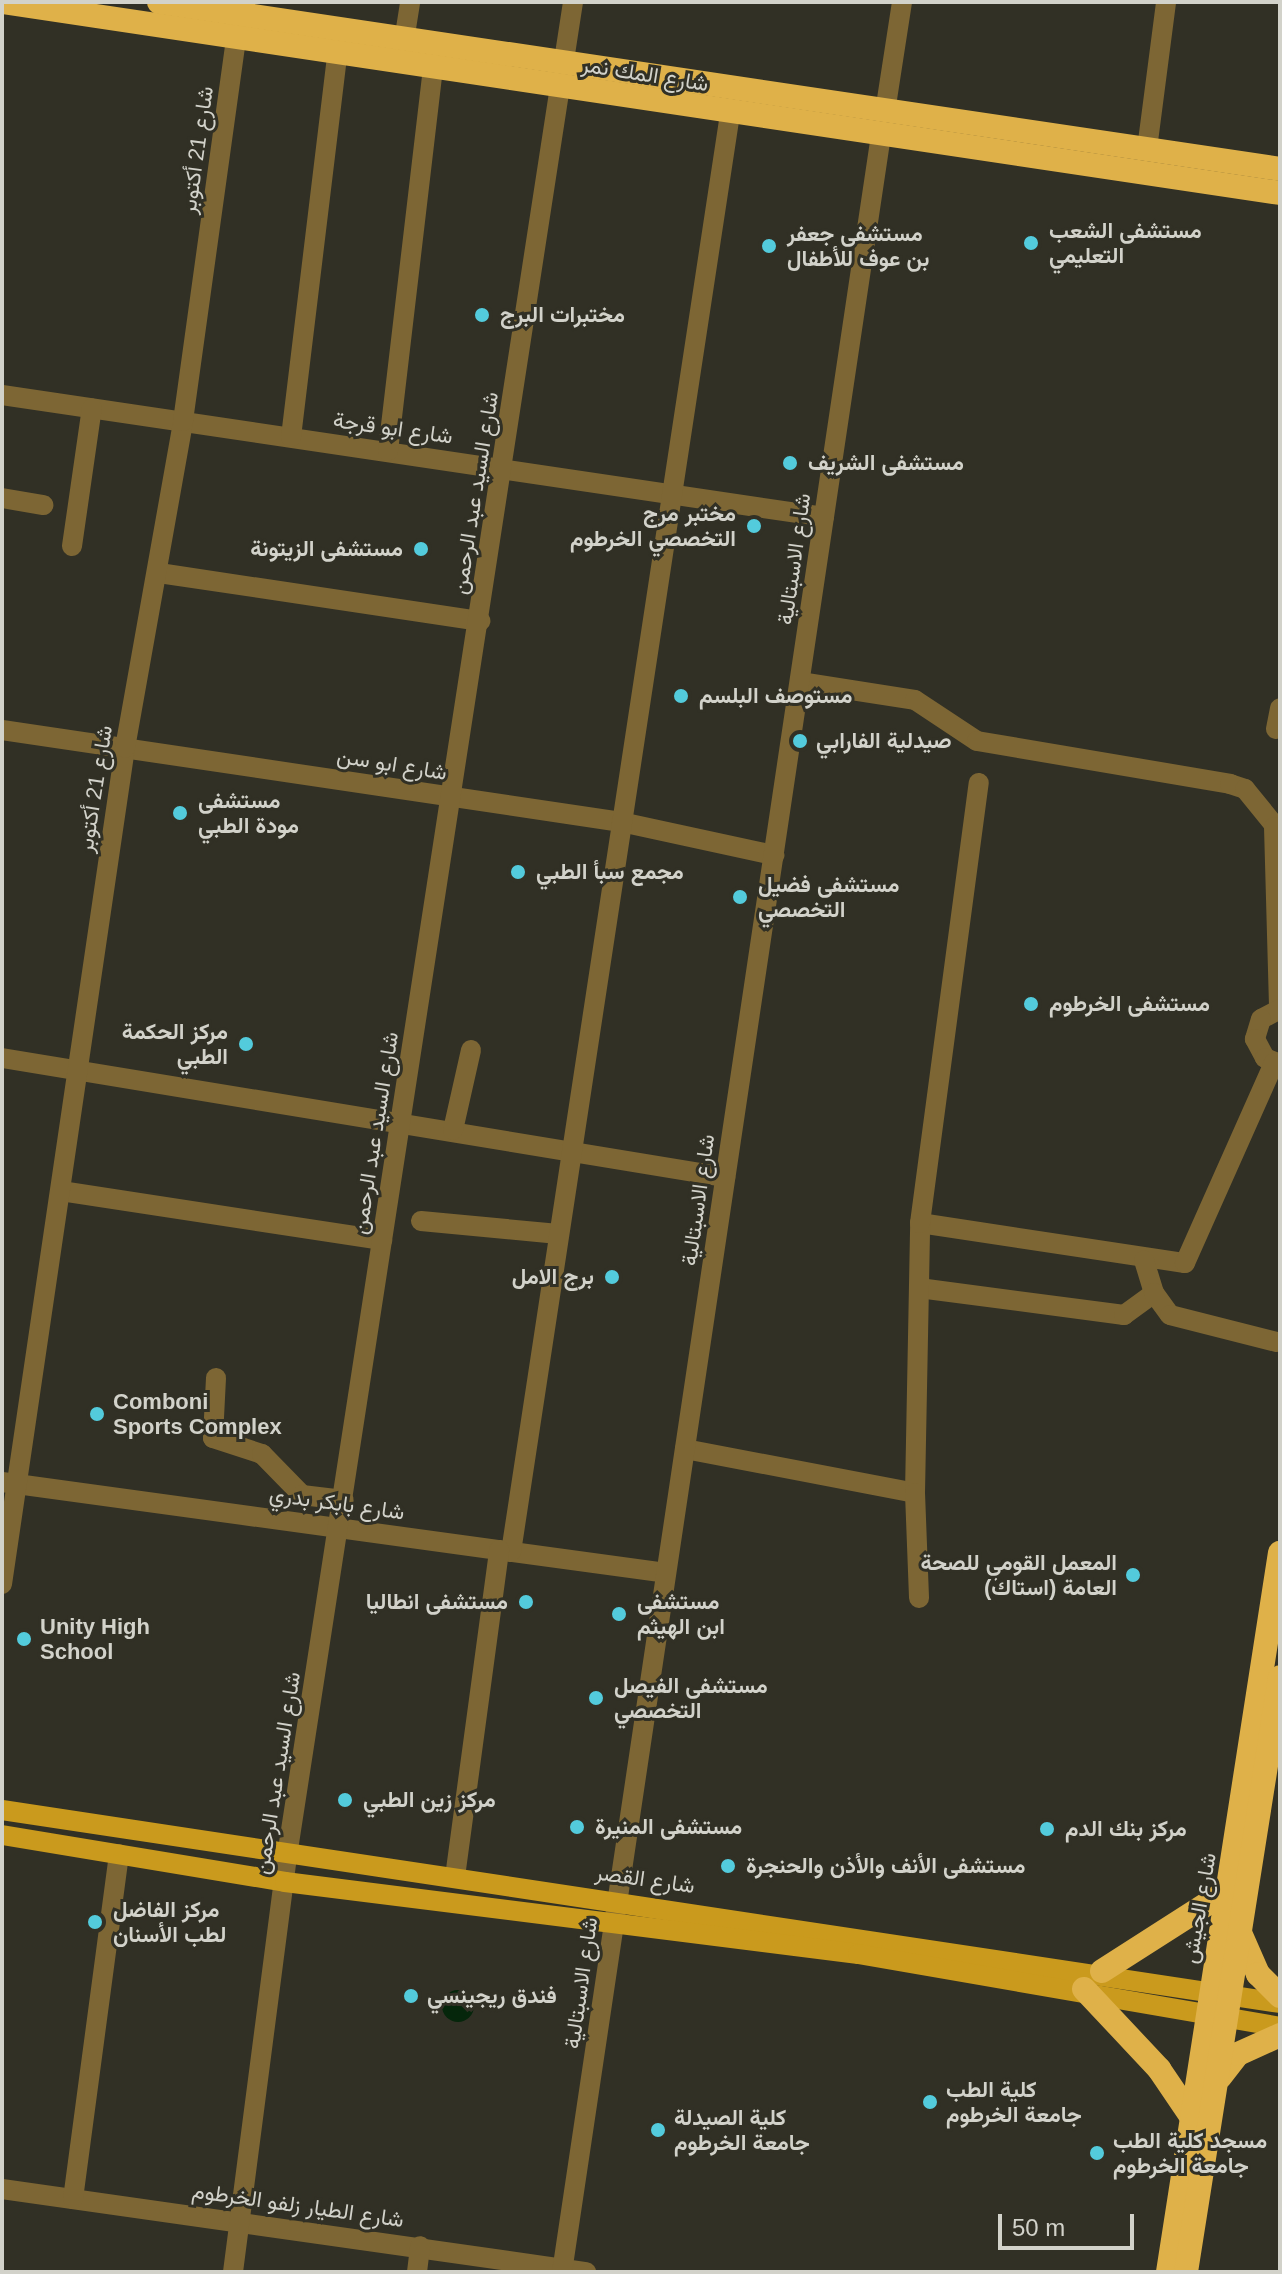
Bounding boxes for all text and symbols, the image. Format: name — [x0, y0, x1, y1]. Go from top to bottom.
street label: شارع المك نمر — [580, 51, 710, 97]
street label: شارع 21 أكتوبر — [175, 85, 219, 215]
place label: مستشفى الشعب التعليمي — [1049, 217, 1202, 268]
place label: مستشفى جعفر بن عوف للأطفال — [787, 220, 929, 272]
marker: مستشفى الشعب التعليمي — [1020, 232, 1042, 254]
marker: مستشفى جعفر بن عوف للأطفال — [758, 235, 780, 257]
place label: مختبرات البرج — [500, 302, 625, 328]
marker: مختبرات البرج — [471, 304, 493, 326]
street label: شارع السيد عبد الرحمن — [446, 390, 504, 596]
street label: شارع ابو قرجة — [331, 407, 455, 449]
place label: مستشفى الشريف — [808, 450, 964, 476]
marker: مستشفى الشريف — [779, 452, 801, 474]
street label: شارع الاسبتالية — [772, 491, 816, 627]
place label: مختبر مرج التخصصي الخرطوم — [570, 500, 736, 552]
marker: مختبر مرج التخصصي الخرطوم — [743, 515, 765, 537]
place label: مستشفى الزيتونة — [250, 536, 403, 562]
marker: مستشفى الزيتونة — [410, 538, 432, 560]
place label: مستوصف البلسم — [699, 683, 852, 709]
marker: مستوصف البلسم — [670, 685, 692, 707]
street label: شارع 21 أكتوبر — [72, 723, 118, 855]
place label: صيدلية الفارابي — [816, 728, 952, 754]
marker: صيدلية الفارابي — [791, 732, 809, 750]
street label: شارع ابو سن — [335, 742, 449, 786]
place label: مستشفى مودة الطبي — [198, 787, 299, 838]
marker: مستشفى مودة الطبي — [169, 802, 191, 824]
place label: مجمع سبأ الطبي — [536, 859, 684, 885]
marker: مجمع سبأ الطبي — [507, 861, 529, 883]
place label: مستشفى فضيل التخصصي — [758, 871, 899, 922]
marker: مستشفى فضيل التخصصي — [729, 886, 751, 908]
place label: مستشفى الخرطوم — [1049, 991, 1210, 1017]
marker: مستشفى الخرطوم — [1020, 993, 1042, 1015]
place label: مركز الحكمة الطبي — [122, 1018, 228, 1070]
street label: شارع السيد عبد الرحمن — [346, 1030, 404, 1236]
marker: مركز الحكمة الطبي — [235, 1033, 257, 1055]
street label: شارع الاسبتالية — [676, 1132, 720, 1268]
place label: برج الامل — [512, 1264, 594, 1290]
marker: برج الامل — [601, 1266, 623, 1288]
place label: Comboni Sports Complex — [113, 1388, 282, 1440]
marker: Comboni Sports Complex — [88, 1405, 106, 1423]
street label: شارع بابكر بدري — [268, 1480, 406, 1526]
place label: المعمل القومي للصحة العامة (استاك) — [920, 1549, 1117, 1600]
marker: المعمل القومي للصحة العامة (استاك) — [1124, 1566, 1142, 1584]
place label: مستشفى ابن الهيثم — [637, 1588, 725, 1640]
place label: مستشفى انطاليا — [366, 1589, 508, 1615]
marker: مستشفى انطاليا — [515, 1591, 537, 1613]
marker: مستشفى ابن الهيثم — [608, 1603, 630, 1625]
place label: Unity High School — [40, 1613, 150, 1664]
marker: Unity High School — [15, 1630, 33, 1648]
street label: شارع السيد عبد الرحمن — [248, 1670, 306, 1876]
place label: مستشفى الفيصل التخصصي — [614, 1672, 768, 1724]
marker: مستشفى الفيصل التخصصي — [585, 1687, 607, 1709]
place label: مركز زين الطبي — [363, 1787, 496, 1813]
marker: مركز زين الطبي — [334, 1789, 356, 1811]
place label: مستشفى المنيرة — [595, 1814, 742, 1840]
marker: مستشفى المنيرة — [566, 1816, 588, 1838]
place label: مركز بنك الدم — [1065, 1816, 1187, 1842]
marker: مركز بنك الدم — [1036, 1818, 1058, 1840]
street label: شارع الجيش — [1176, 1851, 1222, 1965]
place label: مستشفى الأنف والأذن والحنجرة — [746, 1853, 1025, 1879]
marker: مستشفى الأنف والأذن والحنجرة — [717, 1855, 739, 1877]
street label: شارع القصر — [594, 1859, 696, 1899]
place label: مركز الفاضل لطب الأسنان — [113, 1896, 226, 1948]
marker: مركز الفاضل لطب الأسنان — [84, 1911, 106, 1933]
street label: شارع الاسبتالية — [559, 1915, 603, 2051]
place label: فندق ريجينسي — [427, 1983, 557, 2009]
marker: فندق ريجينسي — [402, 1987, 420, 2005]
place label: كلية الطب جامعة الخرطوم — [946, 2076, 1082, 2128]
marker: كلية الطب جامعة الخرطوم — [921, 2093, 939, 2111]
place label: كلية الصيدلة جامعة الخرطوم — [674, 2104, 810, 2156]
marker: كلية الصيدلة جامعة الخرطوم — [649, 2121, 667, 2139]
place label: مسجد كلية الطب جامعة الخرطوم — [1113, 2127, 1267, 2178]
marker: مسجد كلية الطب جامعة الخرطوم — [1088, 2144, 1106, 2162]
street label: شارع الطيار زلفو الخرطوم — [190, 2177, 406, 2233]
scale bar — [1002, 2198, 1138, 2248]
text: 50 m — [1012, 2214, 1065, 2241]

